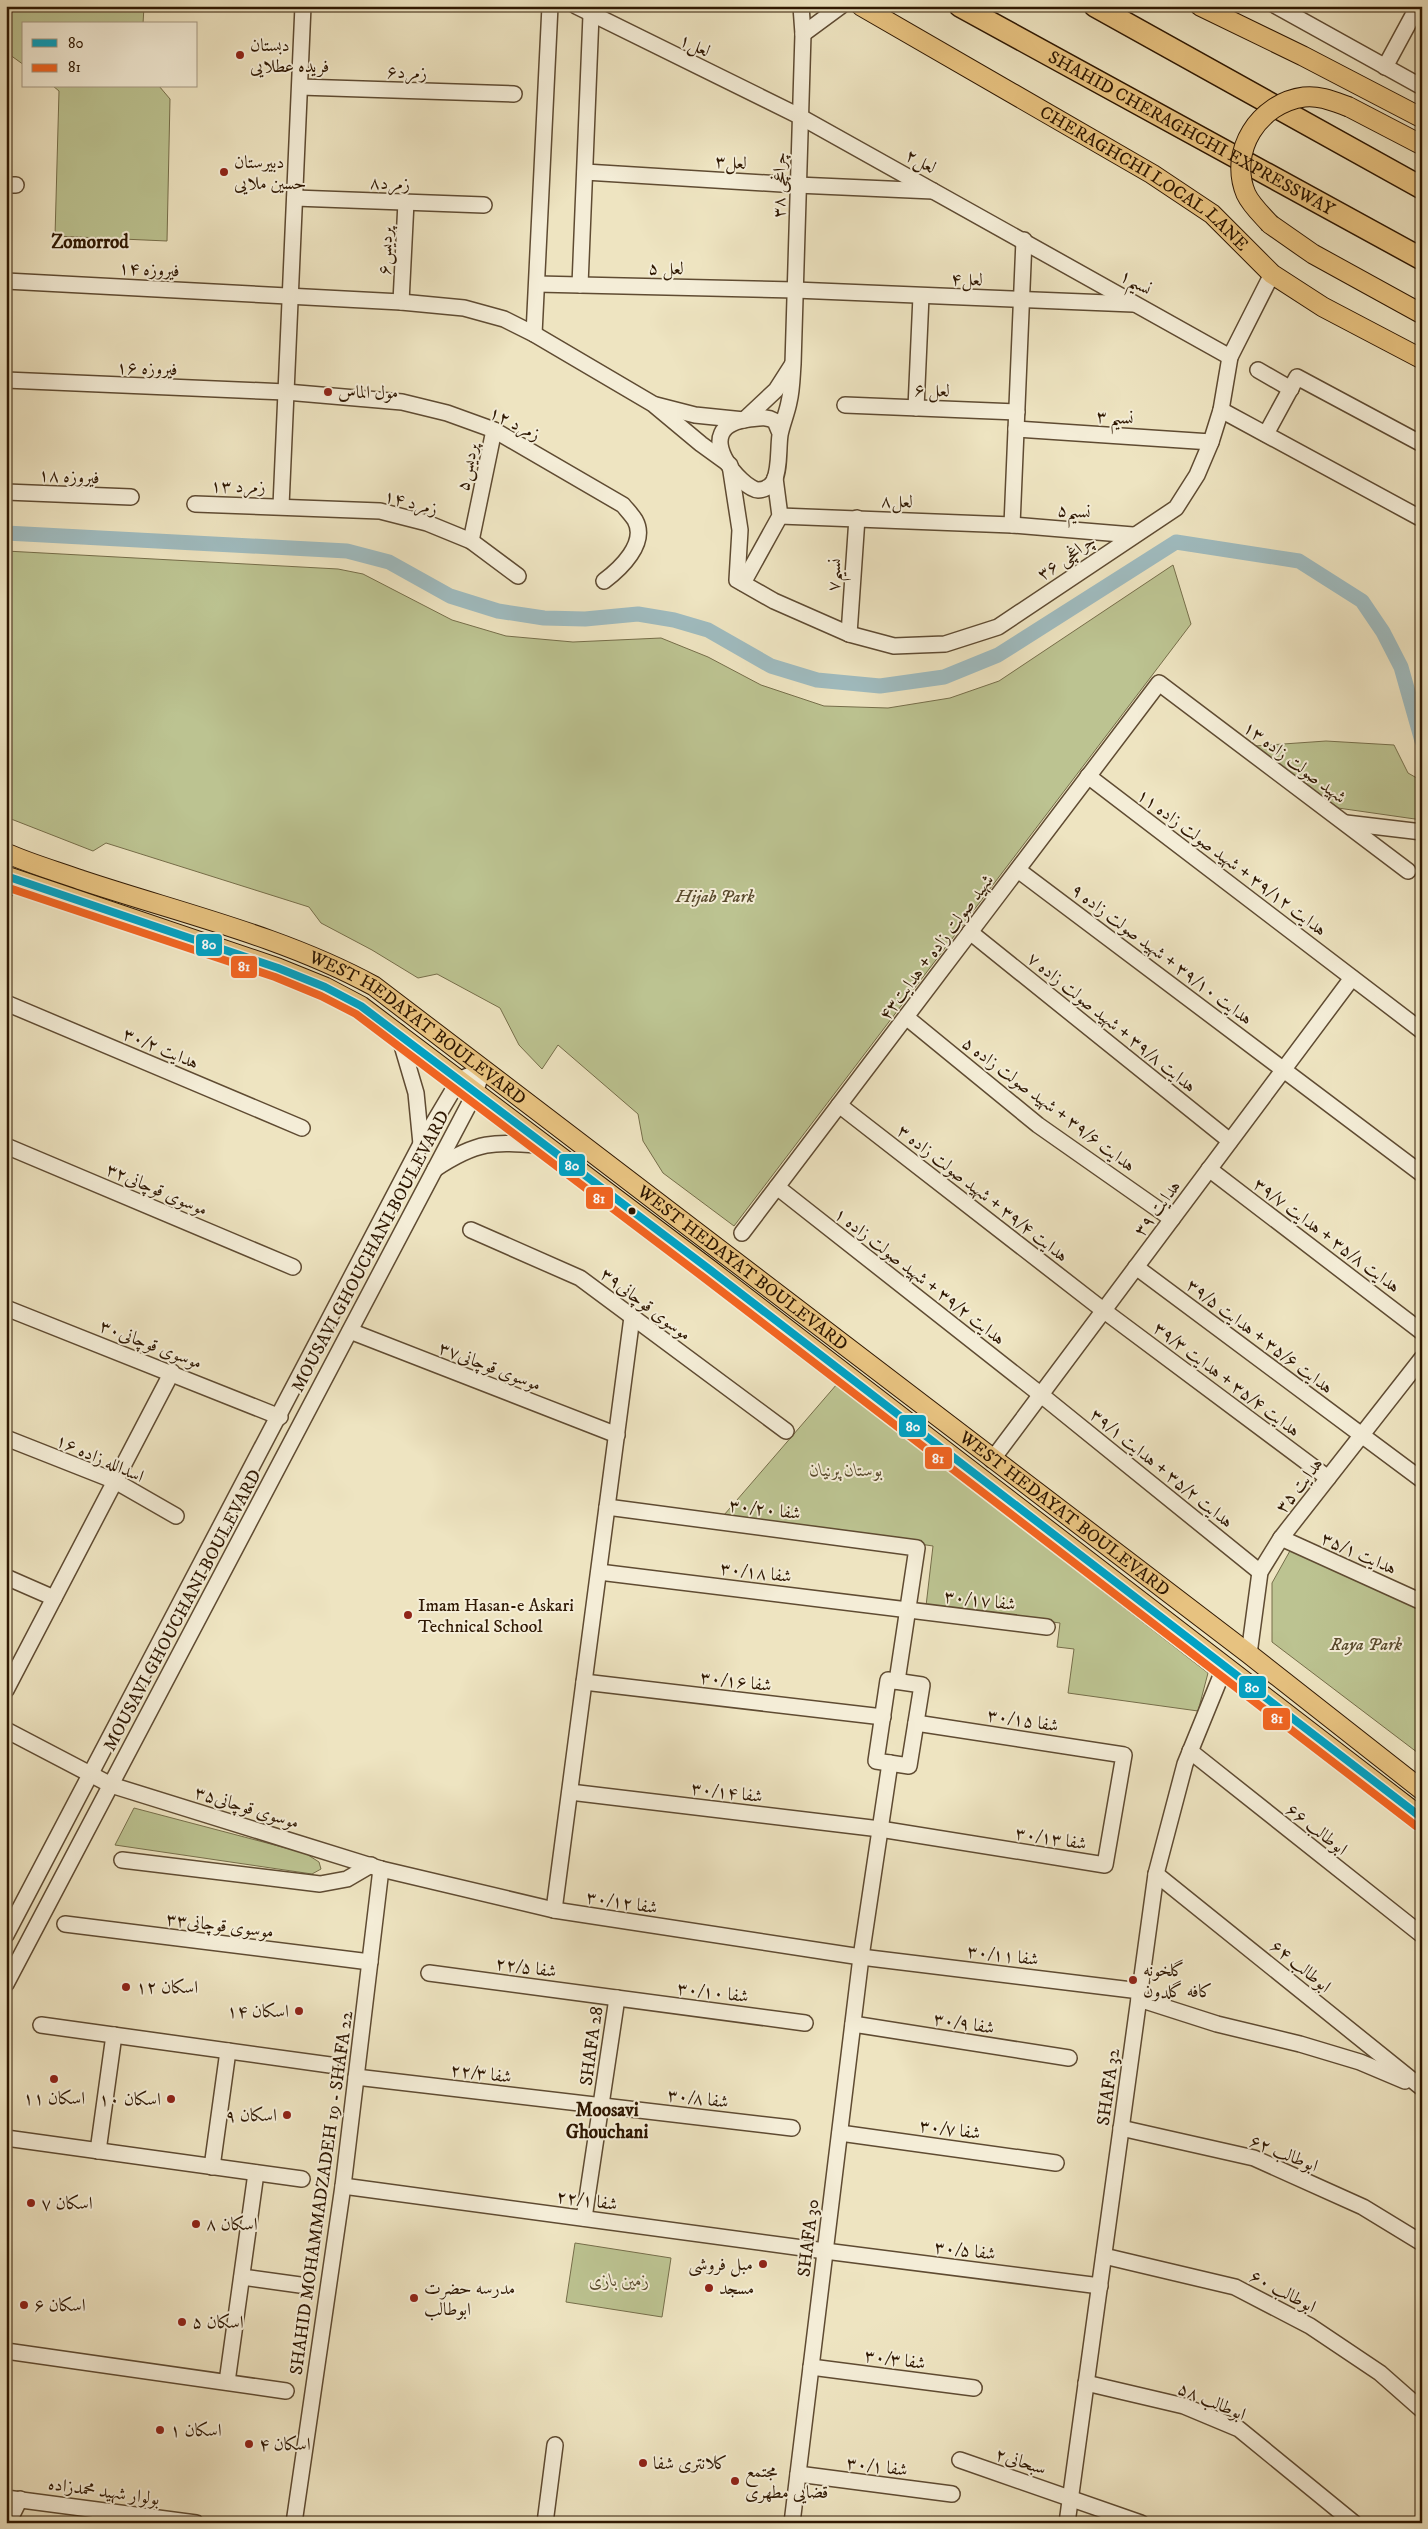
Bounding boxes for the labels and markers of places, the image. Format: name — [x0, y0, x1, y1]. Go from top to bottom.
place label: دبستان فریده عطلایی — [250, 35, 329, 78]
marker: دبستان فریده عطلایی — [234, 49, 246, 61]
place label: دبیرستان حسین ملایی — [234, 152, 306, 195]
marker: دبیرستان حسین ملایی — [218, 166, 230, 178]
place label: مول الماس — [338, 382, 398, 404]
marker: مول الماس — [322, 386, 334, 398]
unlabelled marker — [627, 1206, 637, 1216]
place label: Imam Hasan-e Askari Technical School — [418, 1595, 574, 1638]
marker: Imam Hasan-e Askari Technical School — [402, 1609, 414, 1621]
place label: گلخونه کافه گلدون — [1143, 1959, 1212, 2003]
marker: گلخونه کافه گلدون — [1127, 1974, 1139, 1986]
place label: اسکان ۱۲ — [136, 1977, 198, 1999]
marker: اسکان ۱۲ — [120, 1981, 132, 1993]
place label: اسکان ۱۴ — [227, 2001, 289, 2023]
marker: اسکان ۱۴ — [293, 2005, 305, 2017]
marker: اسکان ۱۱ — [48, 2073, 60, 2085]
place label: اسکان ۱۱ — [23, 2088, 85, 2110]
place label: اسکان ۱۰ — [99, 2089, 161, 2111]
marker: اسکان ۱۰ — [165, 2093, 177, 2105]
place label: اسکان ۹ — [225, 2105, 277, 2127]
marker: اسکان ۹ — [281, 2109, 293, 2121]
place label: اسکان ۷ — [41, 2193, 93, 2215]
marker: اسکان ۷ — [25, 2197, 37, 2209]
place label: اسکان ۸ — [206, 2214, 258, 2236]
marker: اسکان ۸ — [190, 2218, 202, 2230]
place label: مبل فروشی — [688, 2254, 753, 2277]
marker: مبل فروشی — [757, 2258, 769, 2270]
place label: مدرسه حضرت ابوطالب — [424, 2278, 515, 2321]
place label: مسجد — [719, 2278, 754, 2300]
marker: مسجد — [703, 2282, 715, 2294]
marker: مدرسه حضرت ابوطالب — [408, 2292, 420, 2304]
place label: اسکان ۶ — [34, 2295, 86, 2317]
marker: اسکان ۶ — [18, 2299, 30, 2311]
place label: اسکان ۵ — [192, 2312, 244, 2334]
marker: اسکان ۵ — [176, 2316, 188, 2328]
place label: اسکان ۱ — [170, 2420, 222, 2442]
marker: اسکان ۱ — [154, 2424, 166, 2436]
place label: اسکان ۴ — [259, 2434, 311, 2456]
marker: اسکان ۴ — [243, 2438, 255, 2450]
place label: کلانتری شفا — [653, 2453, 728, 2475]
marker: کلانتری شفا — [637, 2457, 649, 2469]
place label: مجتمع قضایی مطهری — [745, 2461, 828, 2504]
marker: مجتمع قضایی مطهری — [729, 2475, 741, 2487]

